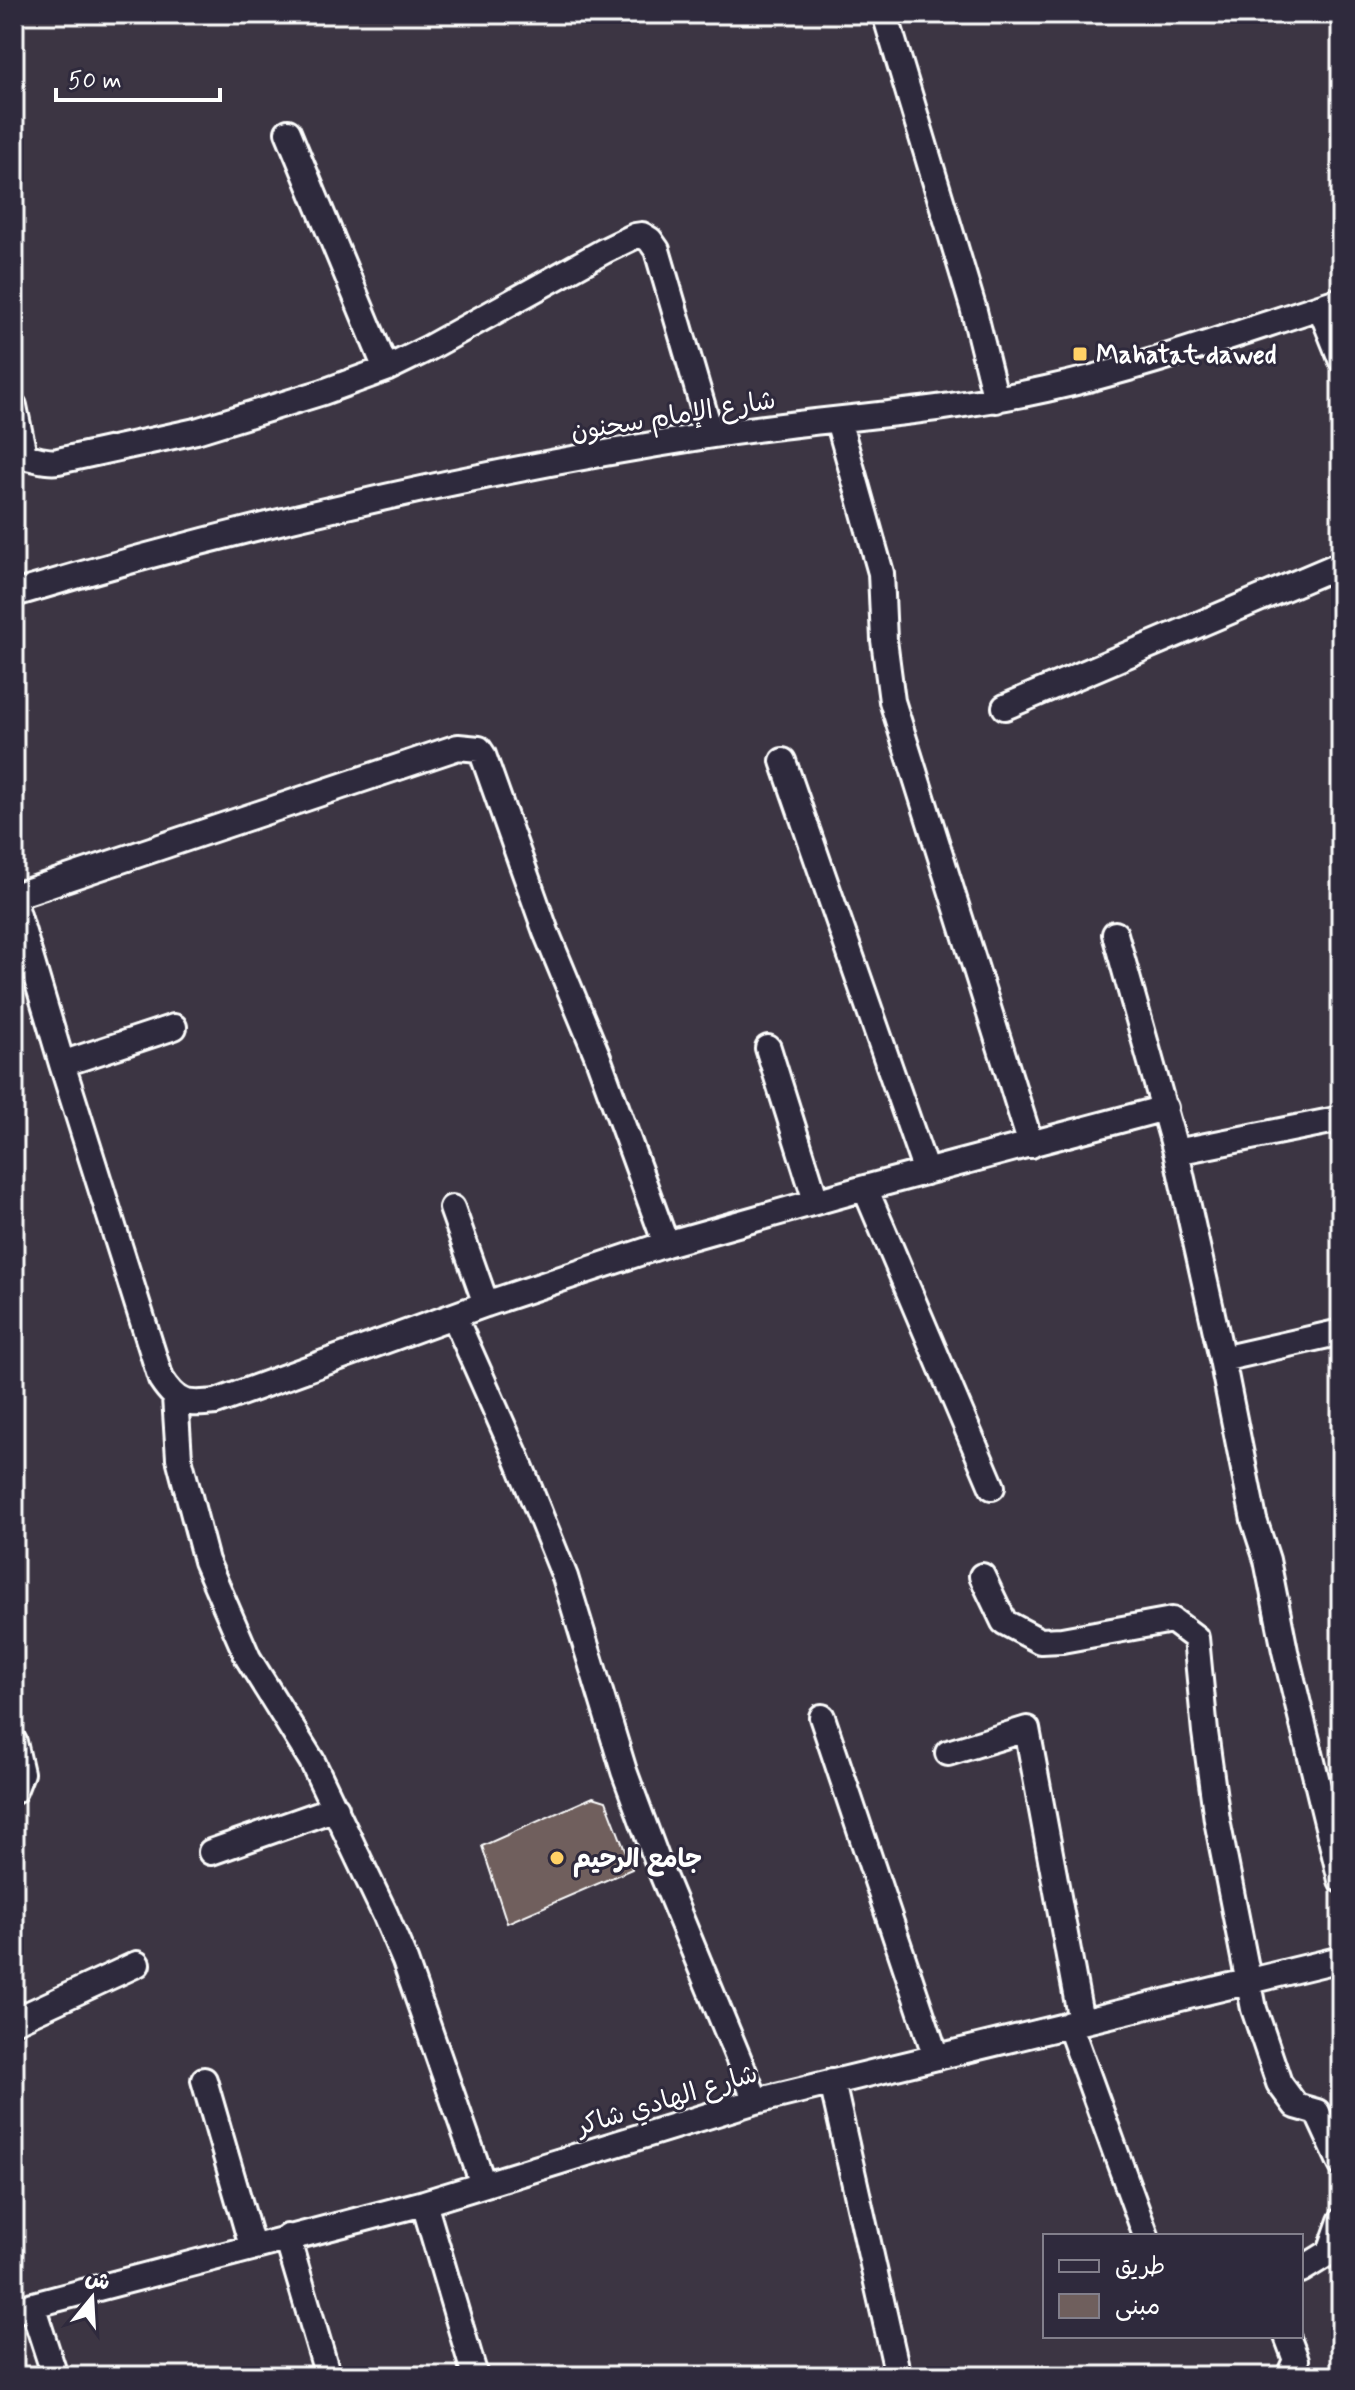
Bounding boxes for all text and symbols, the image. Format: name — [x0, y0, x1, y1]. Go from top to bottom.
scale bar — [56, 52, 220, 102]
text: 50 m — [68, 66, 122, 97]
place label: Mahatat dawed — [1096, 339, 1277, 373]
marker: Mahatat dawed — [1071, 345, 1089, 363]
street label: شارع الإمام سحنون — [568, 384, 778, 451]
place label: جامع الرحيم — [573, 1843, 702, 1878]
marker: جامع الرحيم — [548, 1849, 566, 1867]
street label: شارع الهادي شاكر — [571, 2057, 762, 2145]
legend — [1043, 2234, 1303, 2338]
text: طريق — [1115, 2252, 1165, 2283]
north arrow — [52, 2258, 132, 2338]
text: ش — [82, 2264, 113, 2298]
text: مبنى — [1115, 2292, 1160, 2323]

